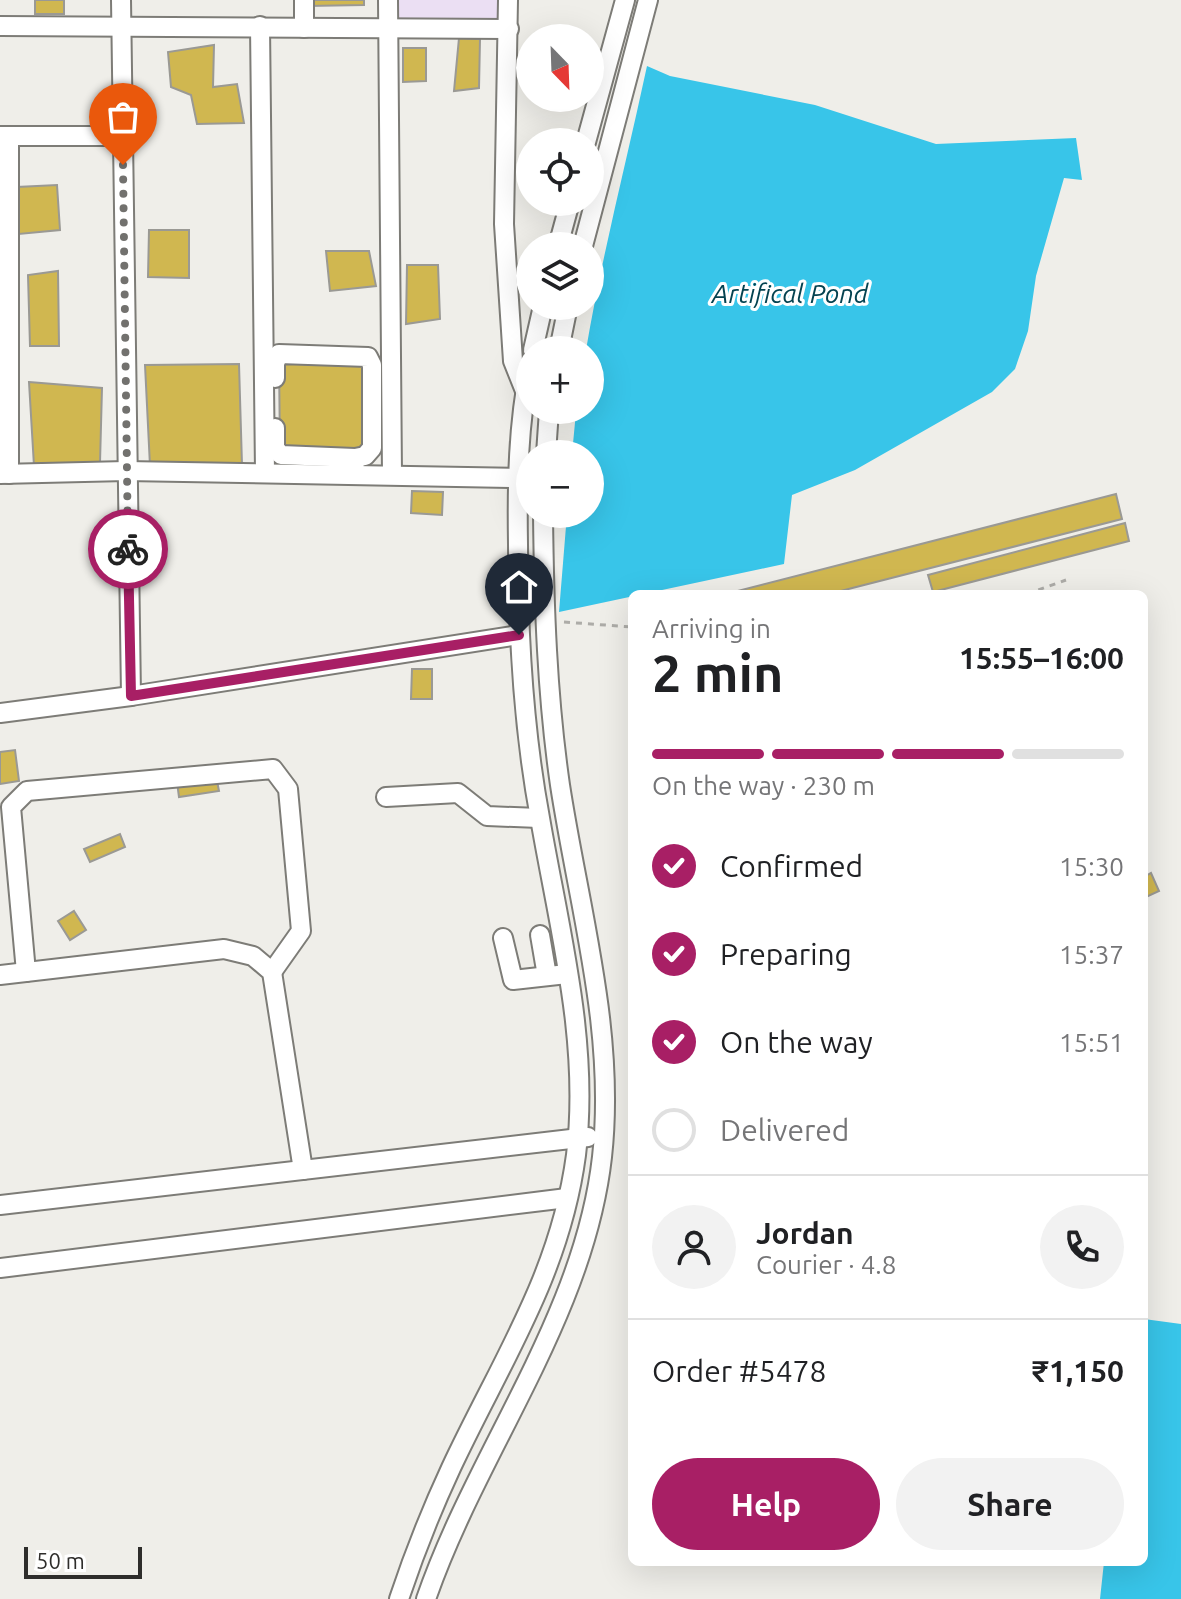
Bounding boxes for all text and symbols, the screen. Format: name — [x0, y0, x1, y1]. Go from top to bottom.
north arrow — [516, 24, 604, 112]
map controls — [516, 24, 604, 528]
pin — [89, 83, 157, 165]
icon: bag — [101, 95, 145, 139]
button: locate — [516, 128, 604, 216]
button: layers — [516, 232, 604, 320]
water label: Artifical Pond — [710, 279, 870, 308]
button: + — [516, 336, 604, 424]
button: − — [516, 440, 604, 528]
courier — [88, 509, 168, 589]
icon: bike — [106, 527, 150, 571]
pin — [485, 553, 553, 635]
icon: home — [497, 565, 541, 609]
text: Arriving in — [652, 614, 771, 643]
text: 15:55–16:00 — [959, 641, 1124, 675]
text: 2 min — [652, 644, 783, 702]
text: On the way · 230 m — [652, 771, 875, 800]
icon: check — [652, 844, 696, 888]
text: Confirmed — [720, 849, 863, 883]
text: 15:30 — [1059, 852, 1124, 881]
icon: check — [652, 932, 696, 976]
text: Preparing — [720, 937, 852, 971]
text: 15:37 — [1059, 940, 1124, 969]
icon: check — [652, 1020, 696, 1064]
text: On the way — [720, 1025, 873, 1059]
text: 15:51 — [1059, 1028, 1124, 1057]
text: Delivered — [720, 1113, 849, 1147]
button: person — [652, 1205, 736, 1289]
button: phone — [1040, 1205, 1124, 1289]
text: Jordan — [756, 1216, 854, 1250]
text: Courier · 4.8 — [756, 1250, 896, 1279]
text: Order #5478 — [652, 1354, 826, 1388]
text: ₹1,150 — [1032, 1354, 1124, 1388]
button: Help — [652, 1458, 880, 1550]
button: Share — [896, 1458, 1124, 1550]
scale bar — [24, 1543, 142, 1579]
text: 50 m — [36, 1548, 85, 1573]

